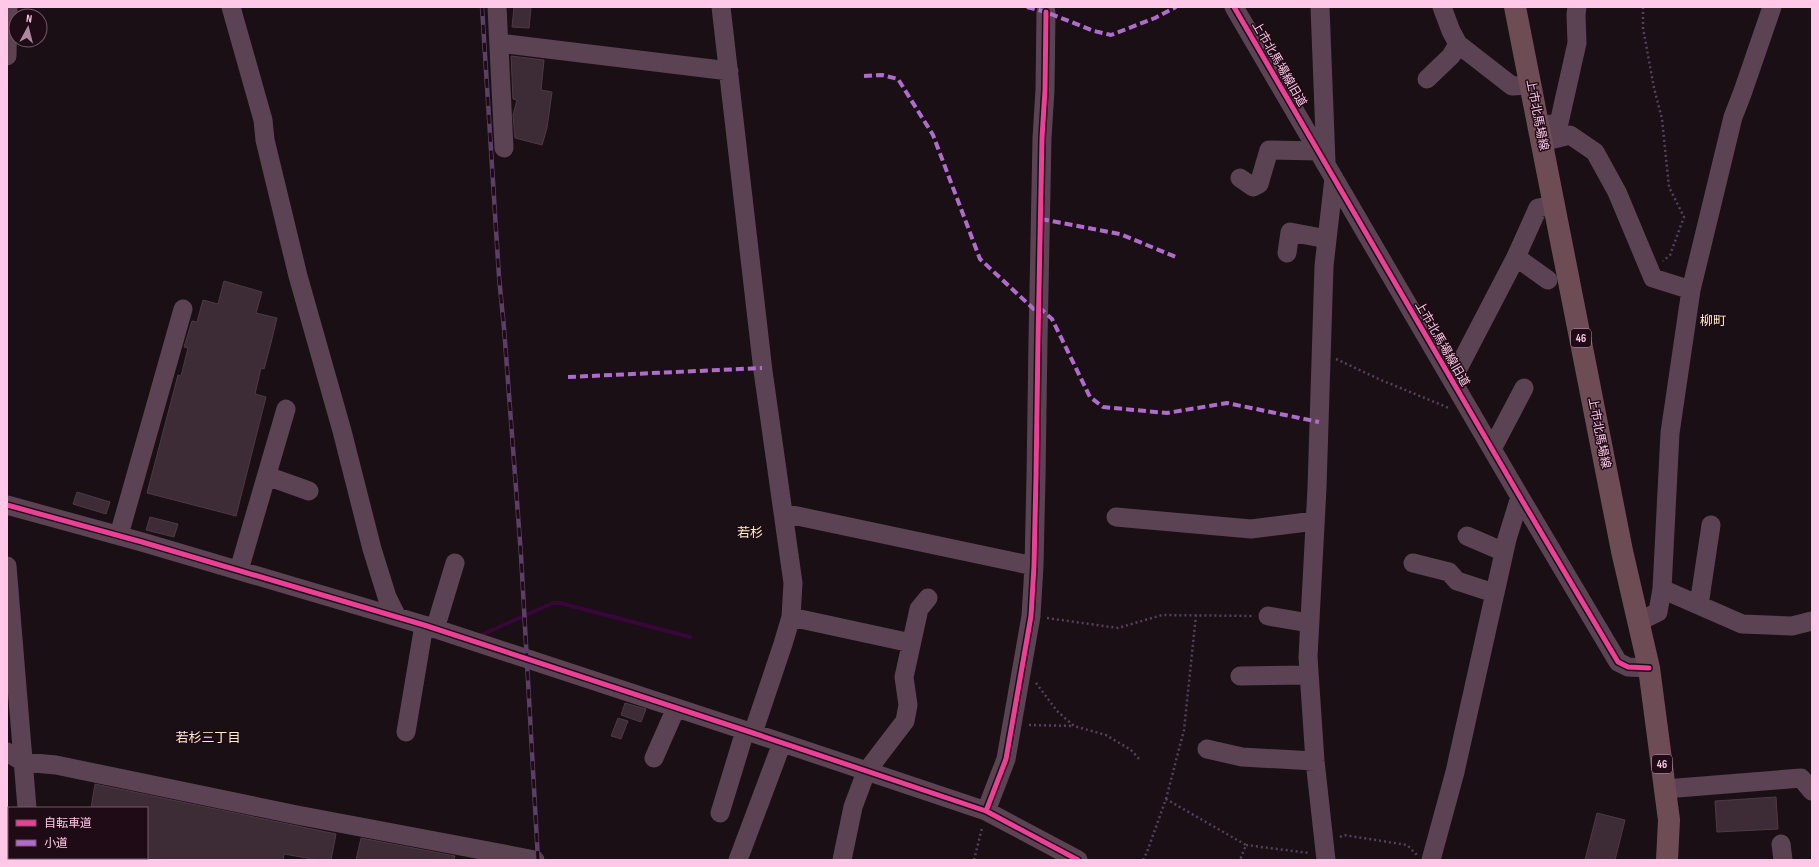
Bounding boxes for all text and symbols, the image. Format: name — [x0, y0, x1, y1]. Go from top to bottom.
north arrow — [8, 8, 48, 48]
text: N — [25, 12, 33, 25]
street label: 上市北馬場線旧道 — [1249, 19, 1309, 109]
street label: 上市北馬場線 — [1523, 78, 1551, 152]
street label: 上市北馬場線旧道 — [1412, 299, 1472, 389]
district label: 柳町 — [1700, 313, 1726, 329]
road number: 46 — [1571, 329, 1591, 347]
street label: 上市北馬場線 — [1585, 396, 1613, 470]
district label: 若杉 — [737, 525, 763, 541]
district label: 若杉三丁目 — [175, 730, 241, 746]
road number: 46 — [1652, 755, 1672, 773]
legend — [8, 807, 148, 859]
text: 自転車道 — [44, 816, 92, 831]
text: 小道 — [44, 836, 68, 851]

